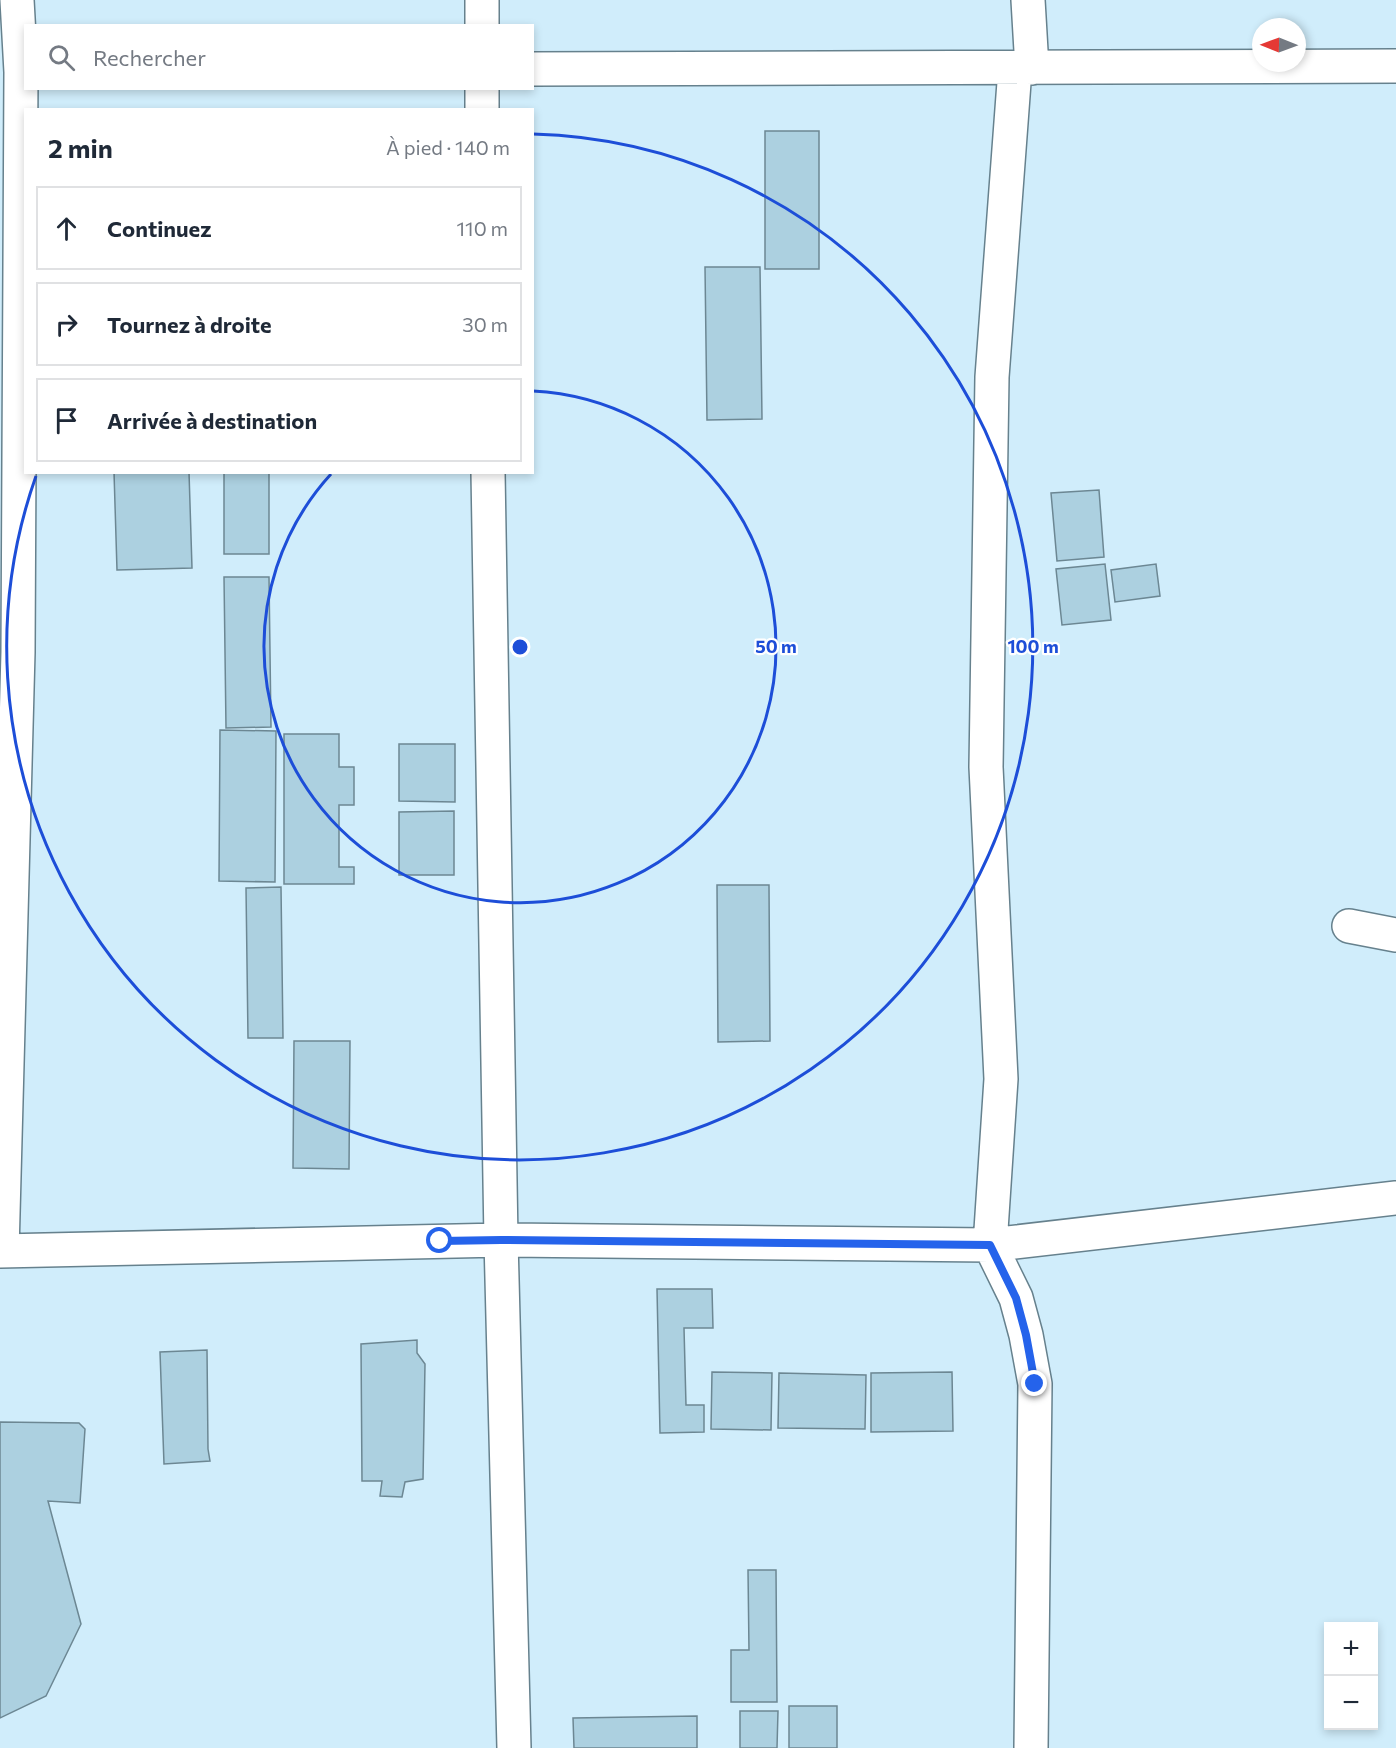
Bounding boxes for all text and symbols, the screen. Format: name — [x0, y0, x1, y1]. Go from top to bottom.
north arrow — [1252, 18, 1306, 72]
search box — [24, 24, 534, 90]
icon: search — [45, 41, 78, 74]
text: Rechercher — [93, 44, 206, 71]
text: 2 min — [48, 132, 113, 163]
text: À pied · 140 m — [386, 135, 510, 159]
icon: ahead — [50, 212, 83, 245]
text: Continuez — [107, 215, 212, 242]
text: 110 m — [457, 216, 508, 240]
icon: right — [50, 308, 83, 341]
text: Tournez à droite — [107, 311, 272, 338]
text: 30 m — [462, 312, 508, 336]
icon: arrive — [50, 404, 83, 437]
text: Arrivée à destination — [107, 407, 317, 434]
text: 50 m — [755, 635, 797, 657]
text: 100 m — [1007, 635, 1059, 657]
centre of rings — [510, 637, 530, 657]
route start — [426, 1227, 452, 1253]
route end — [1021, 1370, 1047, 1396]
map controls — [1324, 1622, 1378, 1730]
button: + — [1324, 1622, 1378, 1676]
button: − — [1324, 1676, 1378, 1730]

